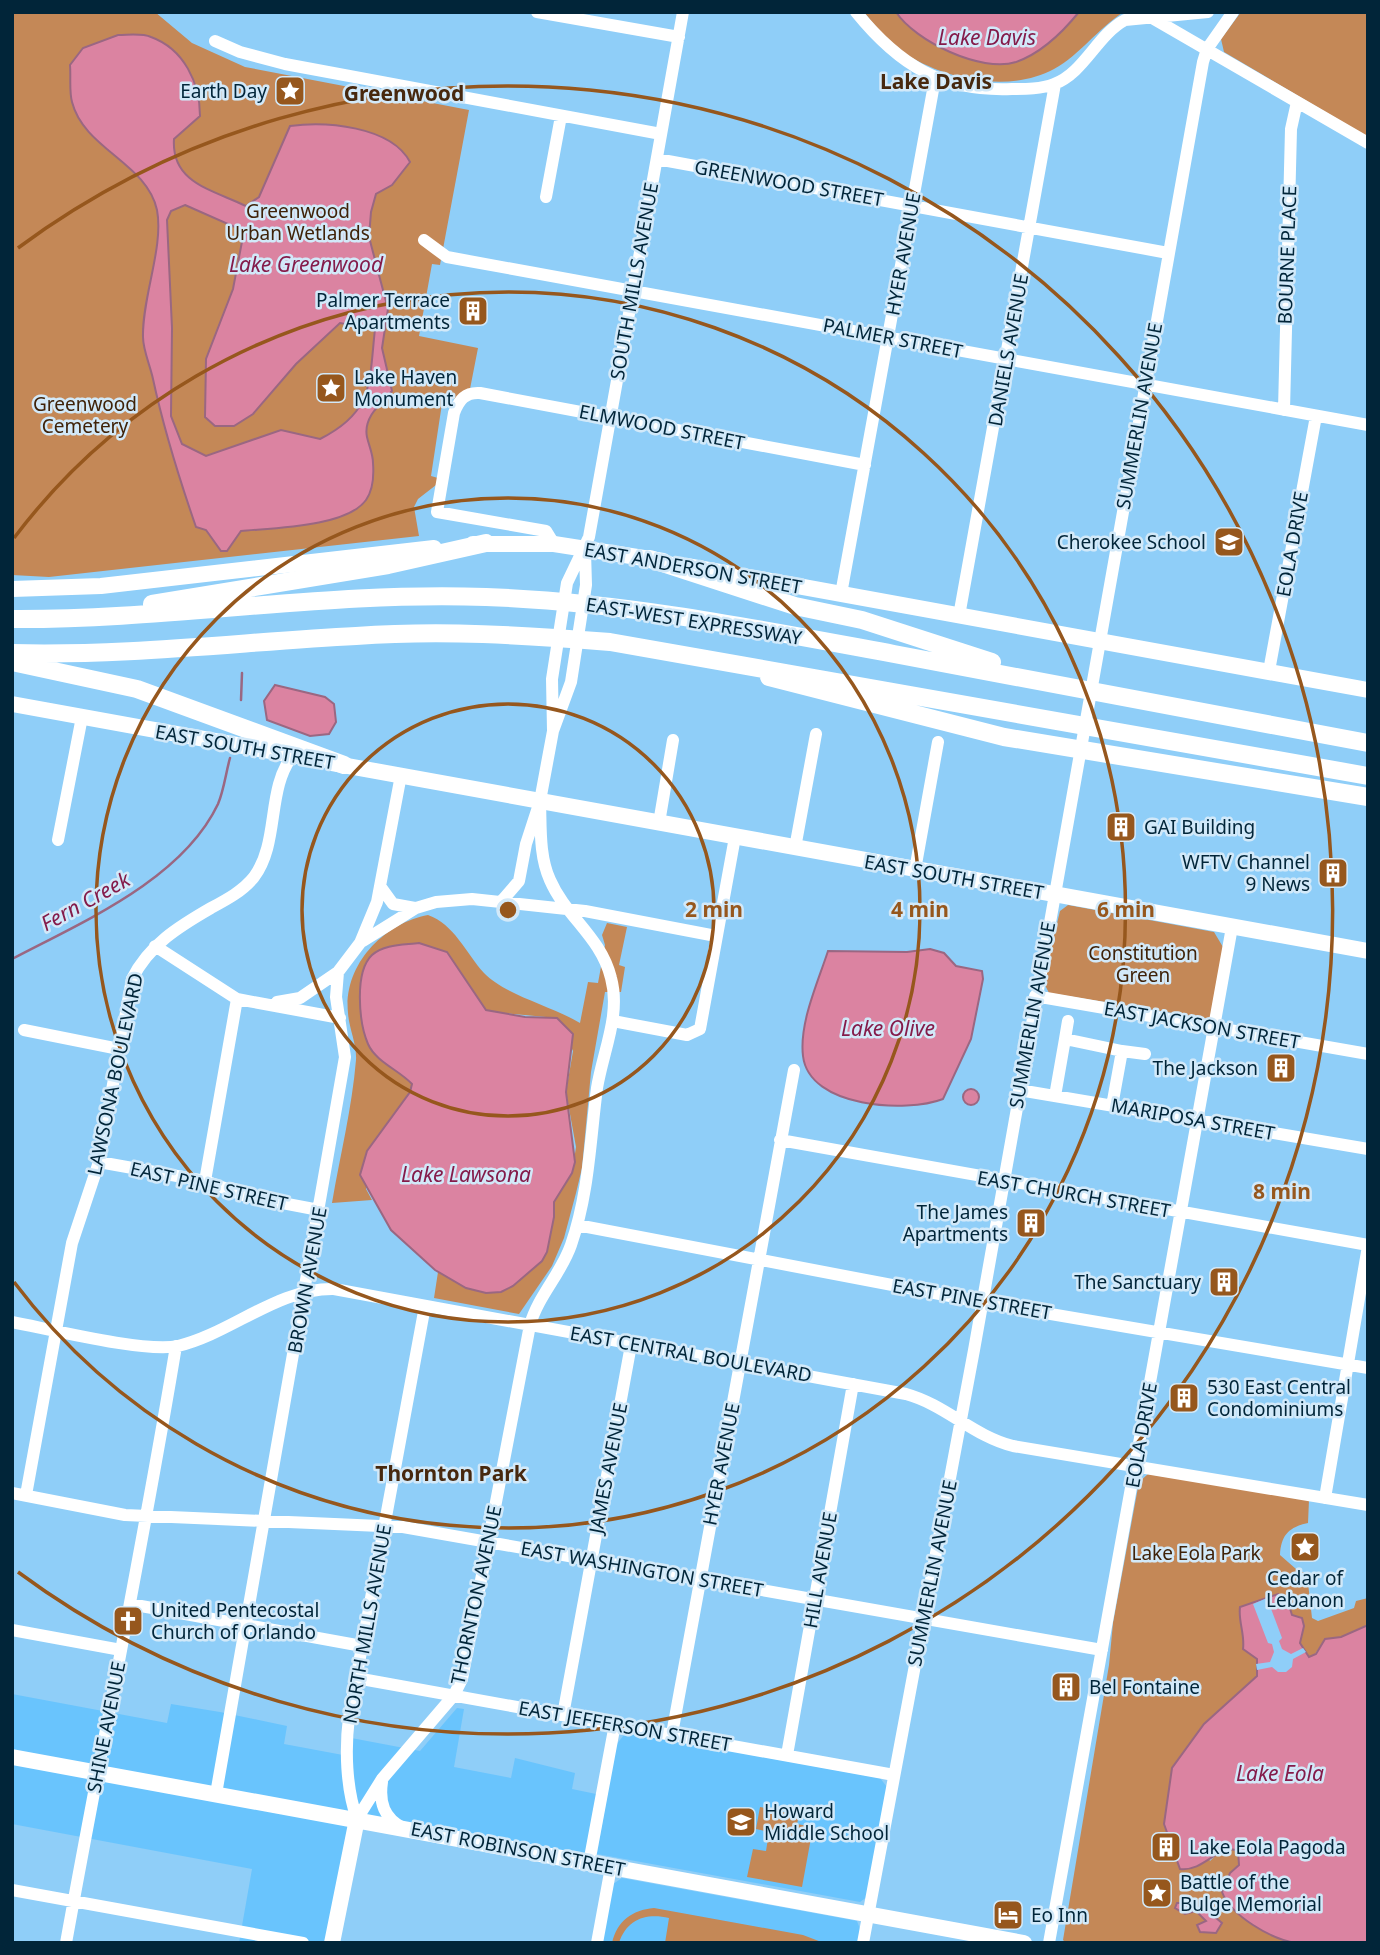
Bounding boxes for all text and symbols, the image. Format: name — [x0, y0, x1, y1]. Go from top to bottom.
water label: Lake Davis — [938, 23, 1036, 51]
district label: Lake Davis — [880, 67, 992, 95]
place icon: Earth Day — [273, 74, 307, 108]
place label: Earth Day — [180, 78, 267, 104]
district label: Greenwood — [344, 79, 464, 107]
street label: GREENWOOD STREET — [692, 154, 886, 213]
street label: SOUTH MILLS AVENUE — [604, 180, 664, 382]
street label: BOURNE PLACE — [1272, 185, 1302, 325]
street label: HYER AVENUE — [879, 190, 927, 318]
park label: Greenwood Urban Wetlands — [226, 198, 370, 246]
water label: Lake Greenwood — [229, 250, 384, 278]
street label: DANIELS AVENUE — [982, 272, 1034, 428]
place label: Palmer Terrace Apartments — [316, 287, 450, 335]
building icon: Palmer Terrace Apartments — [456, 294, 490, 328]
street label: PALMER STREET — [821, 312, 965, 364]
street label: SUMMERLIN AVENUE — [1110, 321, 1168, 511]
place label: Lake Haven Monument — [354, 364, 457, 412]
place icon: Lake Haven Monument — [314, 371, 348, 405]
park label: Greenwood Cemetery — [33, 391, 137, 439]
street label: ELMWOOD STREET — [577, 398, 747, 456]
street label: EOLA DRIVE — [1270, 489, 1314, 599]
school or university icon: Cherokee School — [1212, 525, 1246, 559]
place label: Cherokee School — [1057, 529, 1206, 555]
street label: EAST ANDERSON STREET — [582, 536, 804, 600]
street label: EAST-WEST EXPRESSWAY — [584, 591, 804, 651]
street label: EAST SOUTH STREET — [153, 718, 337, 776]
building icon: GAI Building — [1104, 810, 1138, 844]
place label: GAI Building — [1144, 814, 1255, 840]
street label: EAST SOUTH STREET — [862, 848, 1046, 906]
place label: WFTV Channel 9 News — [1182, 849, 1310, 897]
building icon: WFTV Channel 9 News — [1316, 856, 1350, 890]
water label: Fern Creek — [35, 864, 136, 937]
text: 2 min — [685, 895, 743, 923]
text: 4 min — [891, 895, 949, 923]
text: 6 min — [1097, 895, 1155, 923]
centre of rings — [496, 898, 520, 922]
street label: SUMMERLIN AVENUE — [1003, 920, 1061, 1110]
park label: Constitution Green — [1088, 940, 1198, 988]
street label: LAWSONA BOULEVARD — [81, 971, 149, 1177]
street label: EAST JACKSON STREET — [1102, 995, 1302, 1055]
water label: Lake Olive — [841, 1014, 935, 1042]
building icon: The Jackson — [1264, 1051, 1298, 1085]
place label: The Jackson — [1153, 1055, 1258, 1081]
street label: MARIPOSA STREET — [1109, 1092, 1277, 1146]
street label: EAST PINE STREET — [128, 1155, 291, 1217]
water label: Lake Lawsona — [401, 1160, 531, 1188]
street label: EAST CHURCH STREET — [975, 1164, 1173, 1224]
text: 8 min — [1253, 1177, 1311, 1205]
place label: The James Apartments — [903, 1199, 1008, 1247]
street label: BROWN AVENUE — [281, 1205, 333, 1355]
building icon: The James Apartments — [1014, 1206, 1048, 1240]
building icon: The Sanctuary — [1207, 1265, 1241, 1299]
place label: The Sanctuary — [1074, 1269, 1201, 1295]
street label: EAST PINE STREET — [890, 1272, 1054, 1326]
street label: EAST CENTRAL BOULEVARD — [568, 1320, 814, 1388]
place label: 530 East Central Condominiums — [1207, 1374, 1351, 1422]
street label: EOLA DRIVE — [1119, 1380, 1163, 1490]
building icon: 530 East Central Condominiums — [1167, 1381, 1201, 1415]
street label: JAMES AVENUE — [582, 1400, 633, 1538]
street label: HYER AVENUE — [696, 1400, 746, 1528]
district label: Thornton Park — [375, 1459, 528, 1487]
street label: SUMMERLIN AVENUE — [901, 1478, 963, 1668]
street label: THORNTON AVENUE — [444, 1503, 508, 1687]
street label: HILL AVENUE — [797, 1510, 843, 1630]
street label: NORTH MILLS AVENUE — [337, 1522, 397, 1726]
place icon: Cedar of Lebanon — [1288, 1530, 1322, 1564]
street label: EAST WASHINGTON STREET — [519, 1535, 766, 1603]
park label: Lake Eola Park — [1131, 1540, 1261, 1566]
place label: Cedar of Lebanon — [1266, 1565, 1344, 1613]
place label: United Pentecostal Church of Orlando — [151, 1597, 319, 1645]
church icon: United Pentecostal Church of Orlando — [111, 1604, 145, 1638]
street label: SHINE AVENUE — [81, 1659, 131, 1795]
building icon: Bel Fontaine — [1049, 1670, 1083, 1704]
place label: Bel Fontaine — [1089, 1674, 1200, 1700]
street label: EAST JEFFERSON STREET — [517, 1694, 734, 1758]
water label: Lake Eola — [1236, 1759, 1324, 1787]
place label: Howard Middle School — [764, 1798, 889, 1846]
school or university icon: Howard Middle School — [724, 1805, 758, 1839]
street label: EAST ROBINSON STREET — [409, 1815, 628, 1883]
building icon: Lake Eola Pagoda — [1149, 1830, 1183, 1864]
place label: Lake Eola Pagoda — [1189, 1834, 1346, 1860]
place label: Battle of the Bulge Memorial — [1180, 1869, 1322, 1917]
place icon: Battle of the Bulge Memorial — [1140, 1876, 1174, 1910]
hotel icon: Eo Inn — [991, 1898, 1025, 1932]
place label: Eo Inn — [1031, 1902, 1088, 1928]

